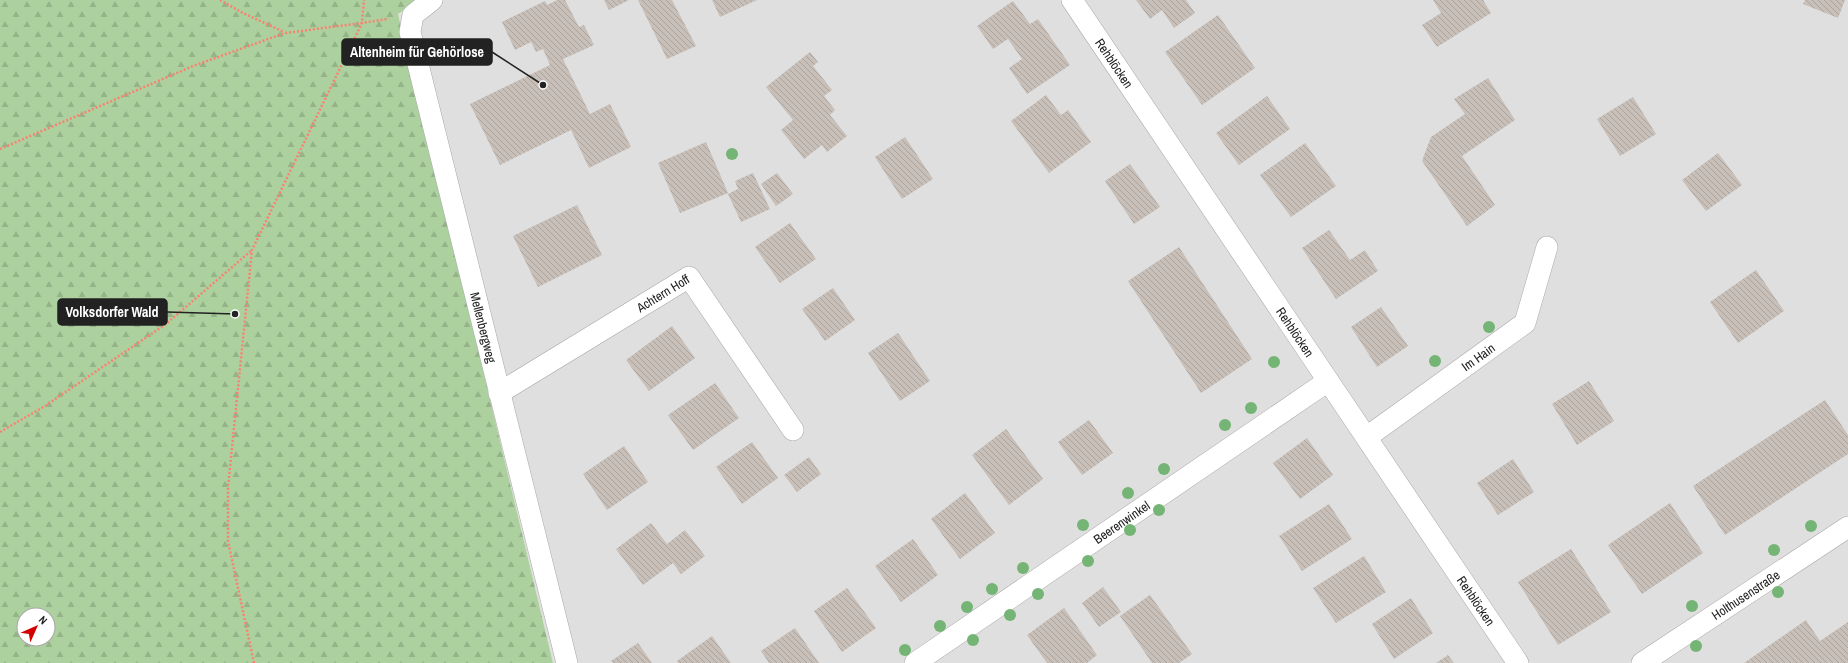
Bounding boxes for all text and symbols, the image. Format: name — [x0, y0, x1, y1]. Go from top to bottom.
street label: Rehblöcken — [1091, 35, 1137, 92]
callout: Altenheim für Gehörlose — [342, 39, 492, 65]
text: Altenheim für Gehörlose — [350, 43, 484, 61]
street label: Achtern Hoff — [633, 271, 693, 317]
street label: Mellenbergweg — [466, 290, 500, 365]
callout: Volksdorfer Wald — [58, 299, 167, 325]
text: Volksdorfer Wald — [65, 303, 159, 321]
street label: Rehblöcken — [1272, 304, 1318, 360]
street label: Im Hain — [1458, 339, 1499, 375]
street label: Beerenwinkel — [1090, 497, 1153, 548]
street label: Holthusenstraße — [1708, 566, 1783, 624]
street label: Rehblöcken — [1453, 573, 1499, 629]
north arrow — [16, 607, 56, 647]
text: N — [36, 613, 50, 627]

